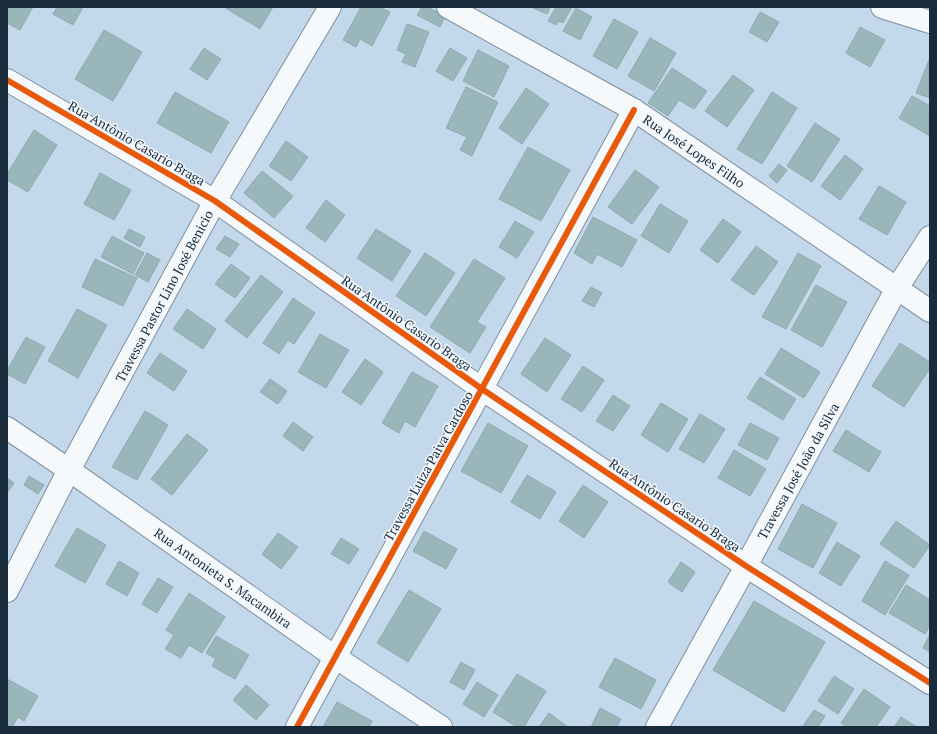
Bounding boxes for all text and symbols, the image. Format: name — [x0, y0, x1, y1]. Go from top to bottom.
street label: Rua Antônio Casario Braga — [65, 96, 209, 190]
street label: Rua José Lopes Filho — [640, 110, 748, 192]
street label: Travessa Pastor Lino José Benicio — [111, 207, 217, 385]
street label: Rua Antônio Casario Braga — [338, 271, 476, 375]
street label: Travessa Luiza Paiva Cardoso — [379, 388, 477, 544]
street label: Travessa José João da Silva — [753, 399, 843, 542]
street label: Rua Antônio Casario Braga — [606, 454, 745, 556]
street label: Rua Antonieta S. Macambira — [151, 524, 296, 633]

